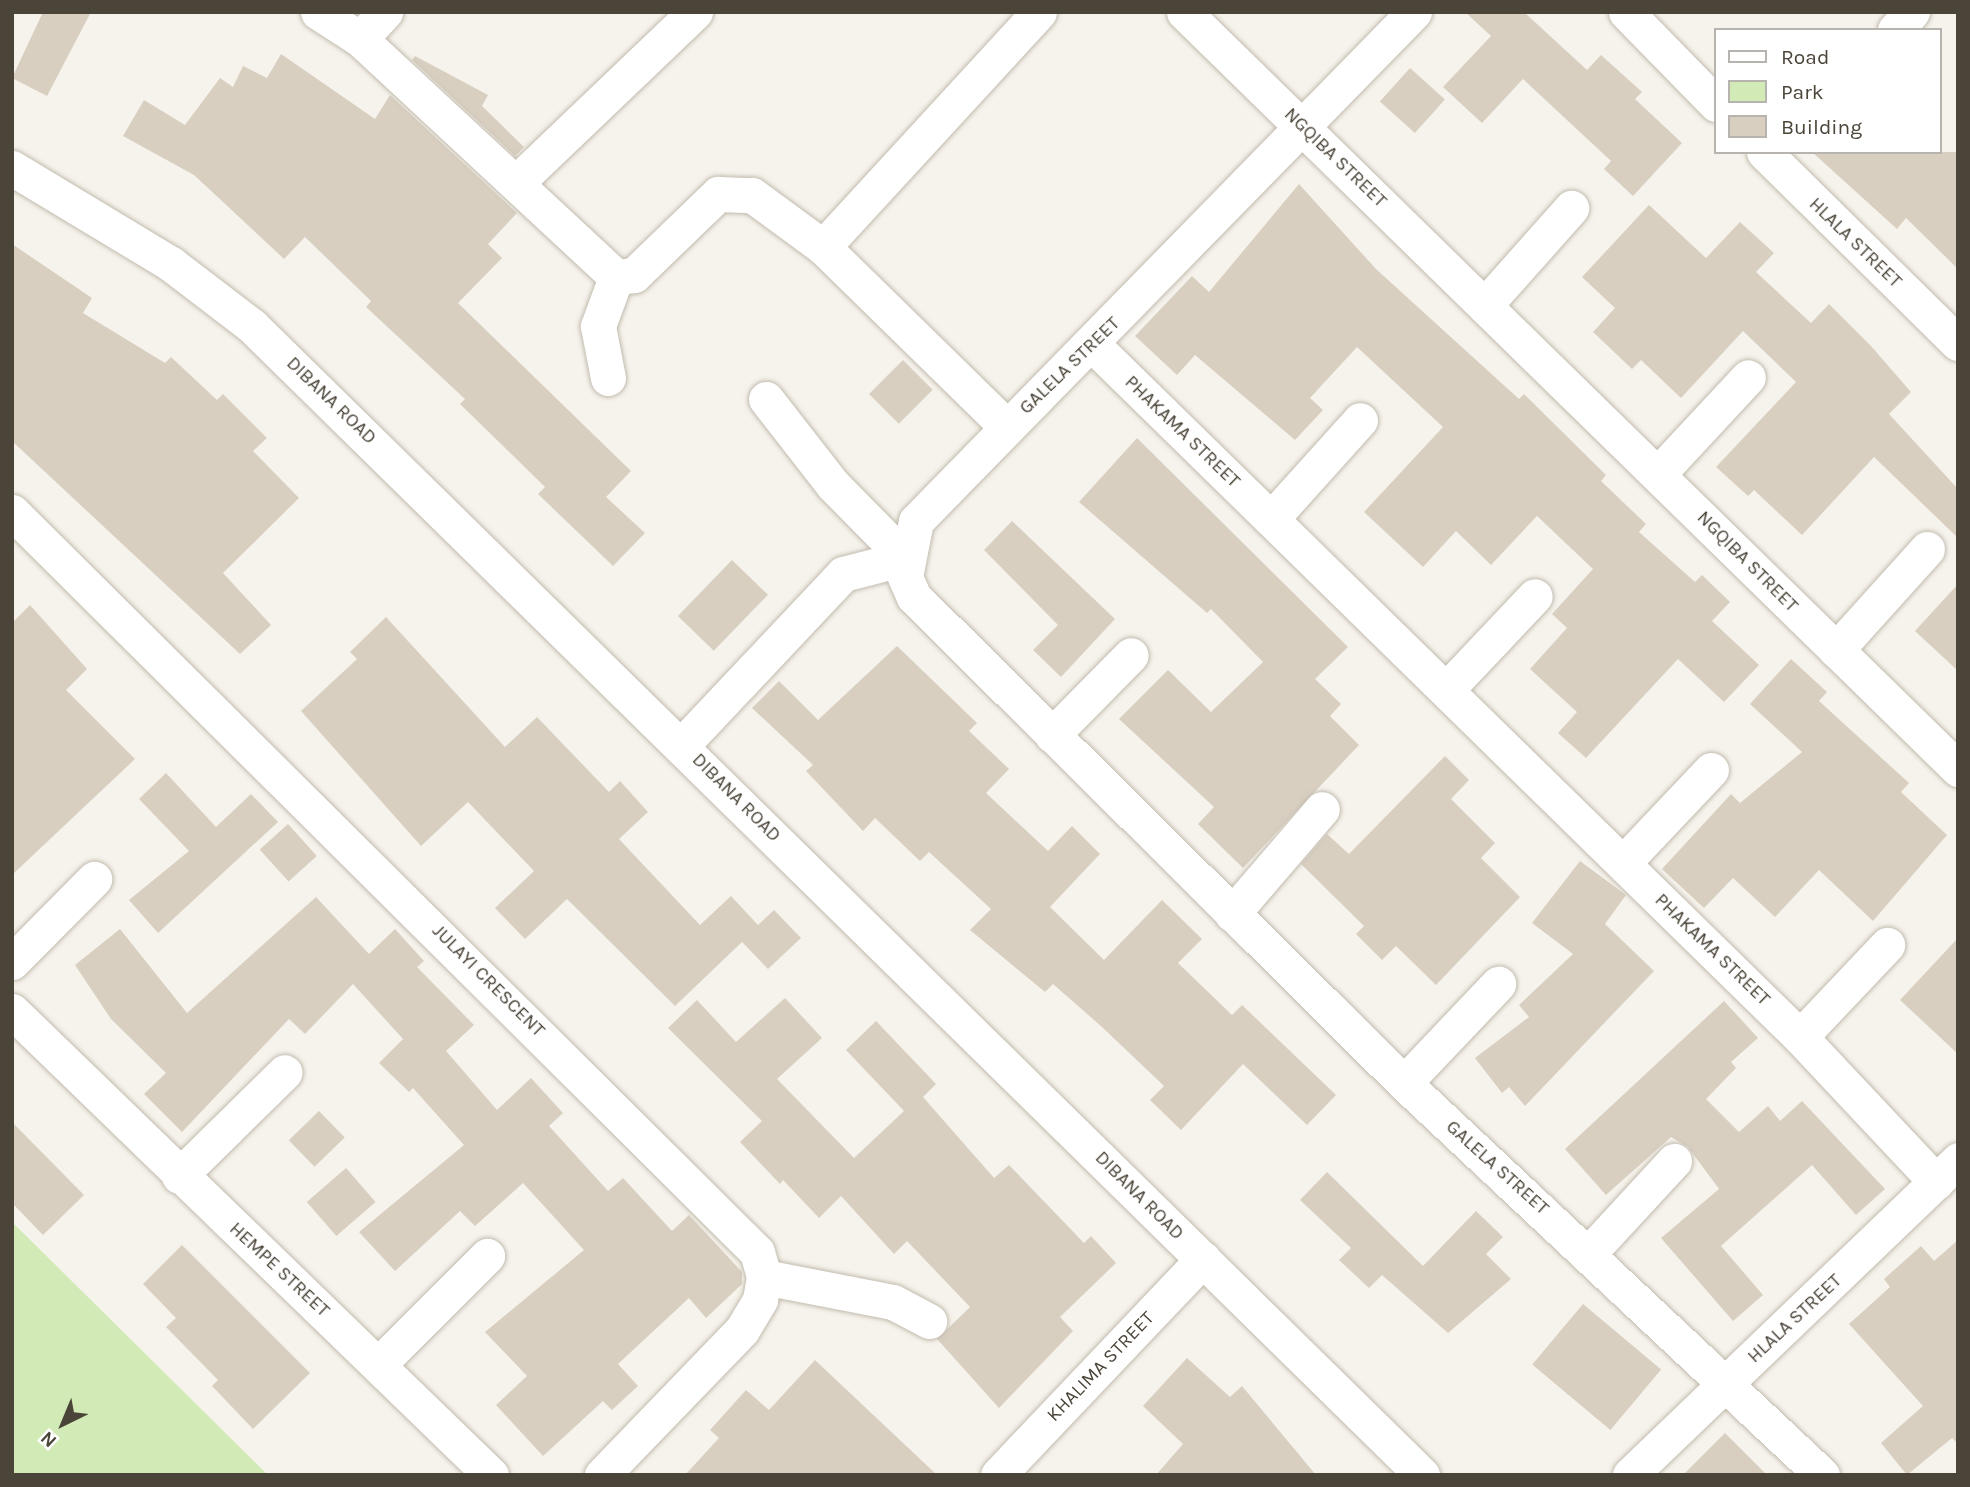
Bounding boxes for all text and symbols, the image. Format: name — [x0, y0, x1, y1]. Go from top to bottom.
legend — [1714, 28, 1942, 154]
text: Road — [1781, 45, 1829, 69]
text: Park — [1781, 80, 1824, 104]
street label: NGQIBA STREET — [1279, 103, 1391, 213]
text: Building — [1781, 115, 1862, 139]
street label: HLALA STREET — [1804, 193, 1906, 293]
street label: GALELA STREET — [1015, 312, 1125, 420]
street label: DIBANA ROAD — [281, 352, 381, 450]
street label: PHAKAMA STREET — [1120, 371, 1244, 493]
street label: NGQIBA STREET — [1692, 507, 1802, 617]
street label: DIBANA ROAD — [687, 749, 785, 847]
street label: PHAKAMA STREET — [1650, 889, 1774, 1011]
street label: JULAYI CRESCENT — [427, 920, 549, 1042]
street label: GALELA STREET — [1441, 1116, 1553, 1220]
street label: DIBANA ROAD — [1090, 1147, 1188, 1245]
street label: HEMPE STREET — [224, 1218, 334, 1322]
street label: HLALA STREET — [1743, 1270, 1847, 1368]
street label: KHALIMA STREET — [1043, 1307, 1159, 1427]
north arrow — [28, 1389, 98, 1459]
text: N — [36, 1427, 61, 1452]

